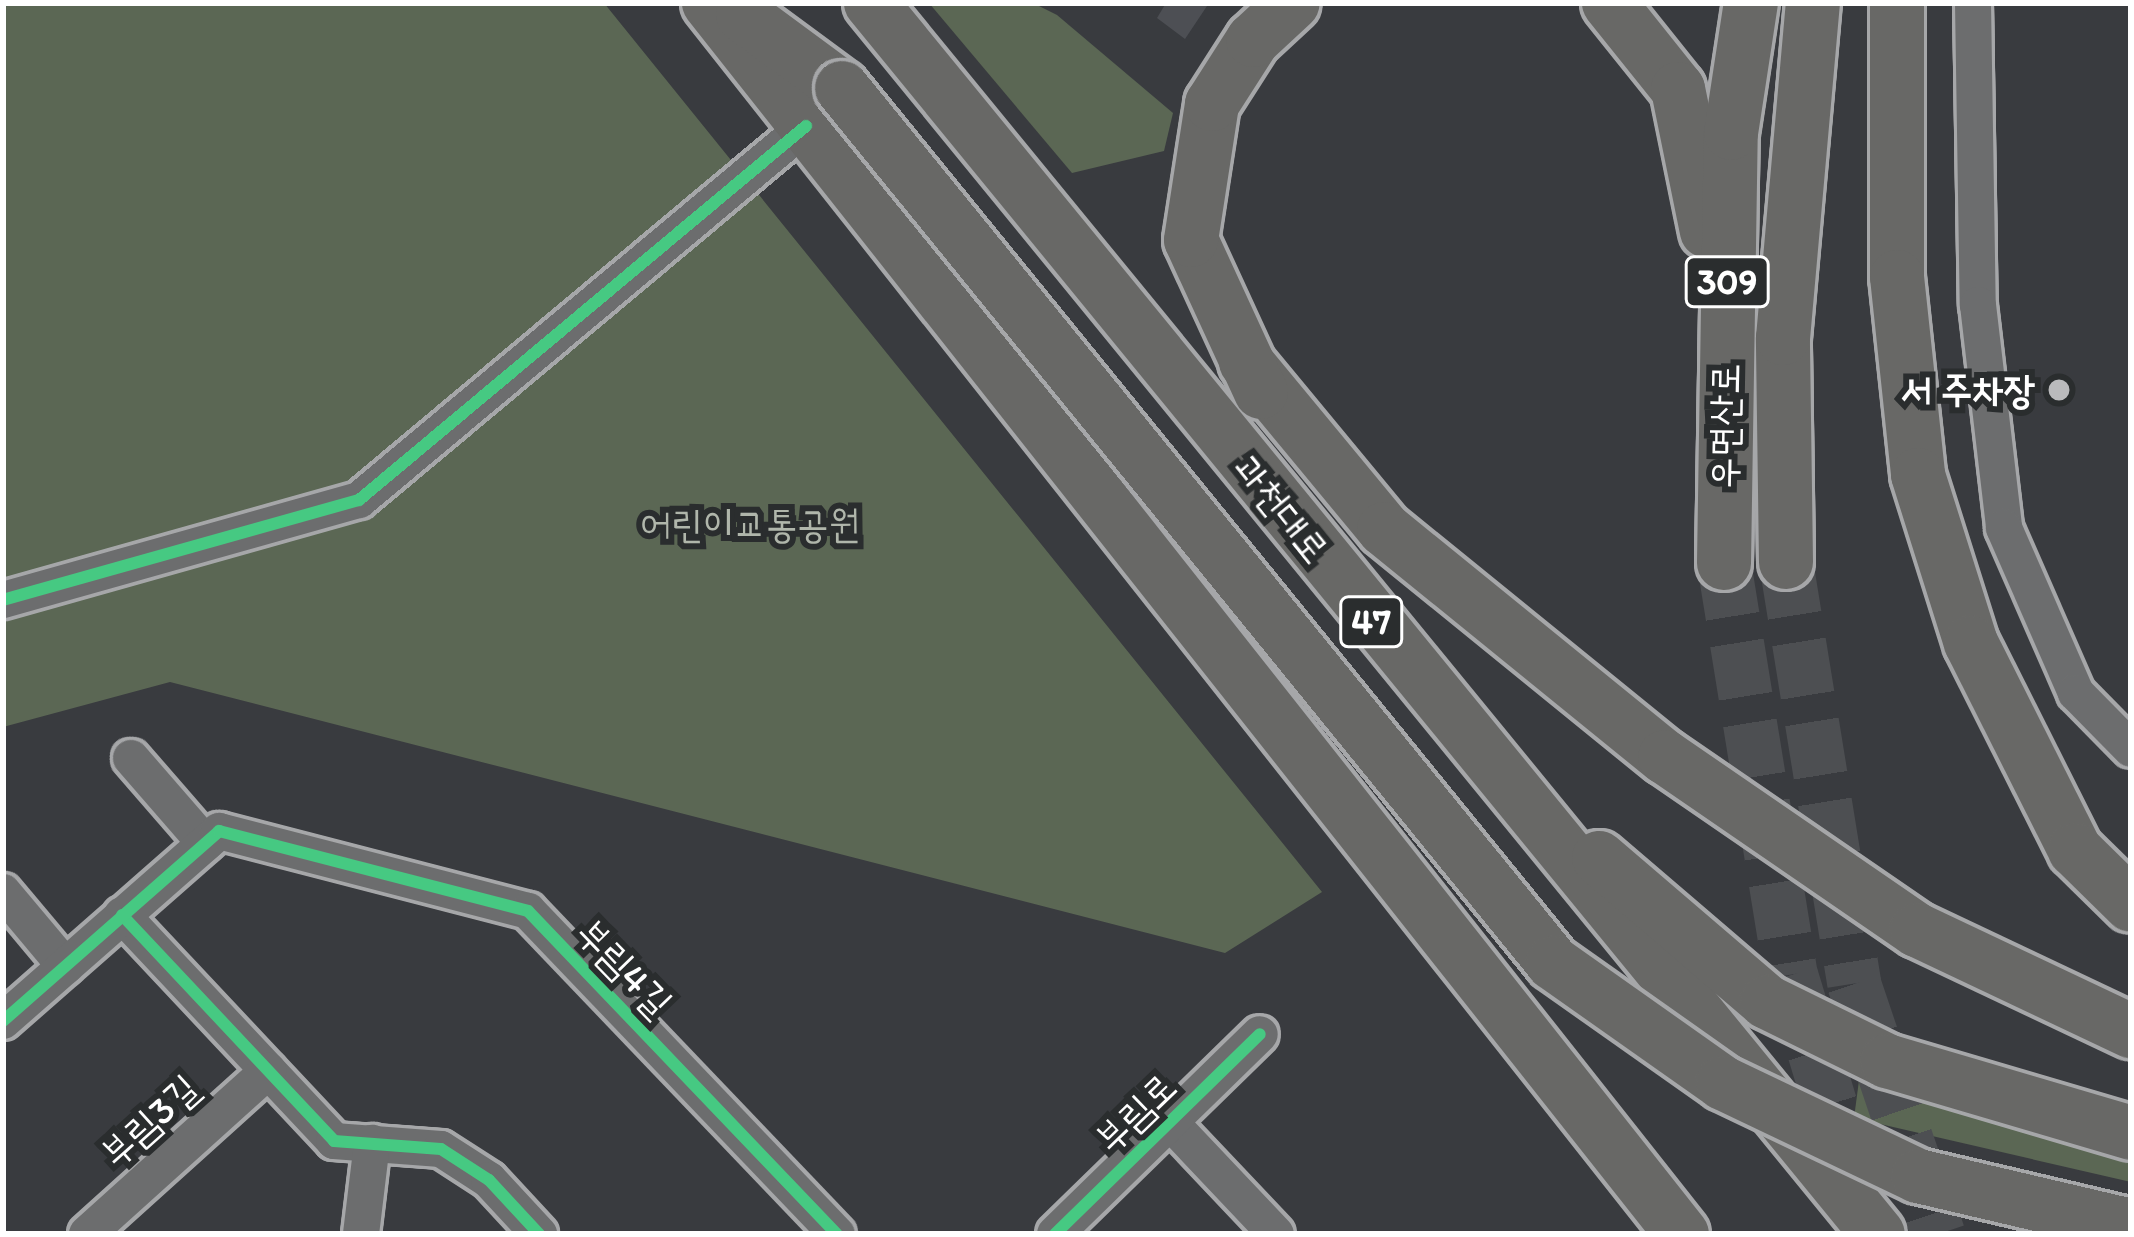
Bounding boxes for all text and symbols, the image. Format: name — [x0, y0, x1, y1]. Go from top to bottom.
road number: 309 — [1682, 252, 1772, 312]
street label: 우면산로 — [1701, 363, 1749, 489]
place label: 서 주차장 — [1901, 367, 2035, 413]
marker: 서 주차장 — [2046, 377, 2072, 403]
street label: 과천대로 — [1223, 445, 1339, 573]
park label: 어린이교통공원 — [640, 501, 860, 547]
road number: 47 — [1338, 592, 1404, 652]
street label: 부림4길 — [566, 909, 682, 1027]
street label: 부림로 — [1086, 1063, 1186, 1163]
street label: 부림3길 — [91, 1065, 209, 1177]

